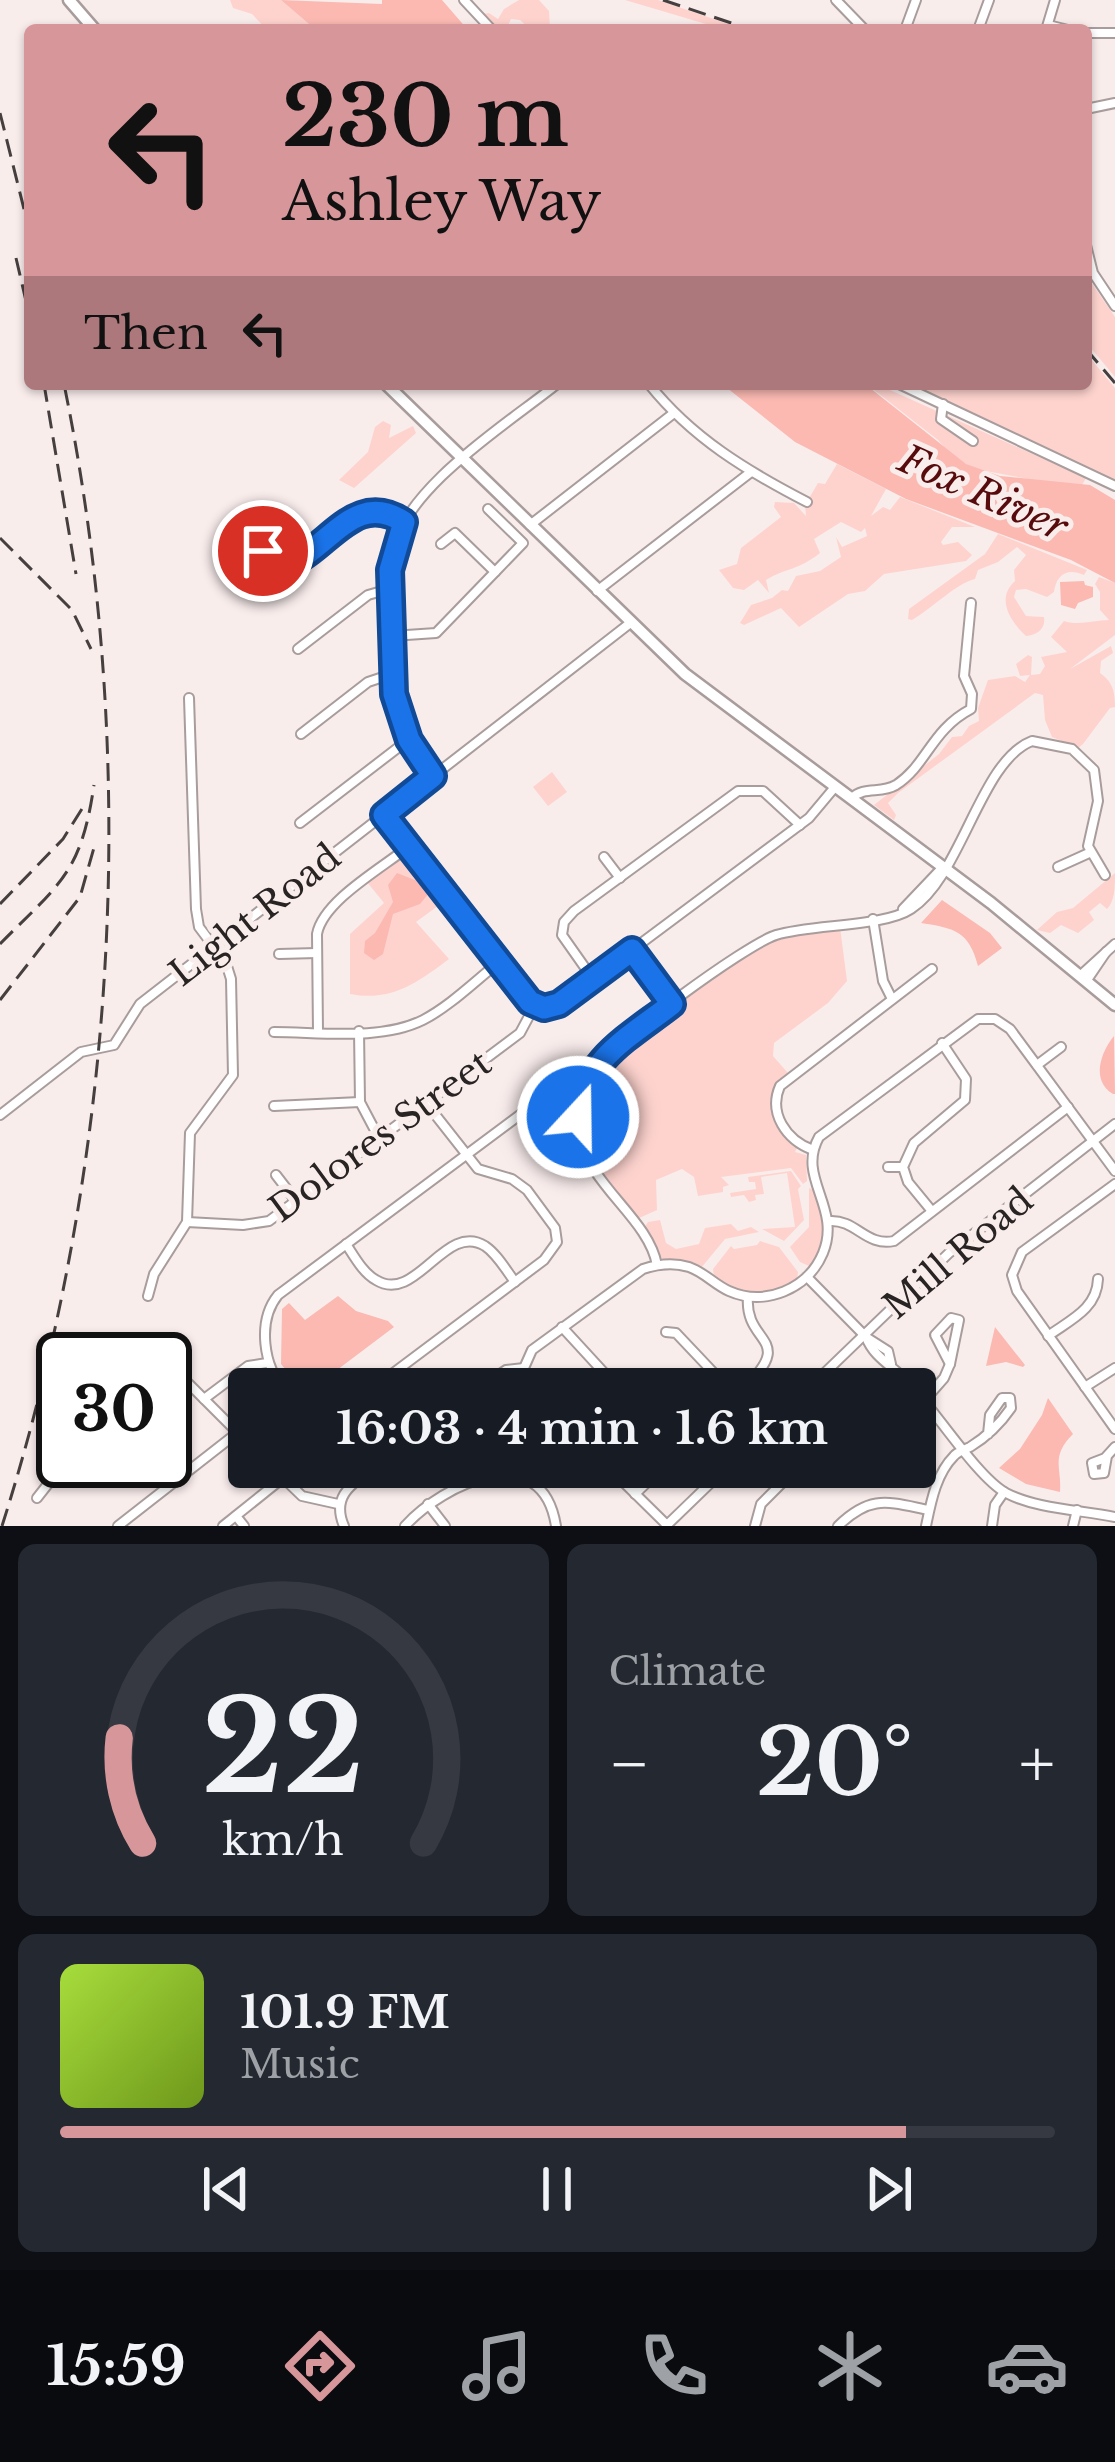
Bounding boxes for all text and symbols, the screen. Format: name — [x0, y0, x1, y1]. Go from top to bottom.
text: 230 m — [282, 65, 569, 169]
icon: left — [84, 72, 240, 228]
text: Ashley Way — [282, 168, 601, 235]
icon: left — [232, 300, 298, 366]
text: Then — [84, 305, 208, 361]
water label: Fox River — [889, 433, 1077, 553]
pin — [212, 500, 314, 602]
icon: arrive — [230, 518, 296, 584]
street label: Light Road — [161, 834, 349, 996]
street label: Dolores Street — [260, 1040, 500, 1231]
position arrow — [515, 1054, 641, 1180]
street label: Mill Road — [874, 1178, 1042, 1328]
speed limit sign: 30 — [36, 1332, 192, 1488]
text: 16:03 · 4 min · 1.6 km — [336, 1400, 828, 1456]
text: Climate — [609, 1647, 766, 1696]
text: 22 — [202, 1671, 364, 1826]
text: 20° — [756, 1708, 913, 1819]
text: − — [609, 1723, 650, 1805]
text: + — [1019, 1723, 1055, 1805]
text: km/h — [222, 1813, 344, 1867]
text: 101.9 FM — [240, 1984, 450, 2040]
text: Music — [240, 2040, 360, 2089]
icon: previous — [193, 2156, 259, 2222]
icon: pause — [524, 2156, 590, 2222]
icon: next — [856, 2156, 922, 2222]
icon: directions — [278, 2324, 362, 2408]
icon: music — [455, 2324, 539, 2408]
icon: phone — [632, 2324, 716, 2408]
icon: climate — [808, 2324, 892, 2408]
icon: car — [985, 2324, 1069, 2408]
text: 15:59 — [46, 2333, 186, 2400]

